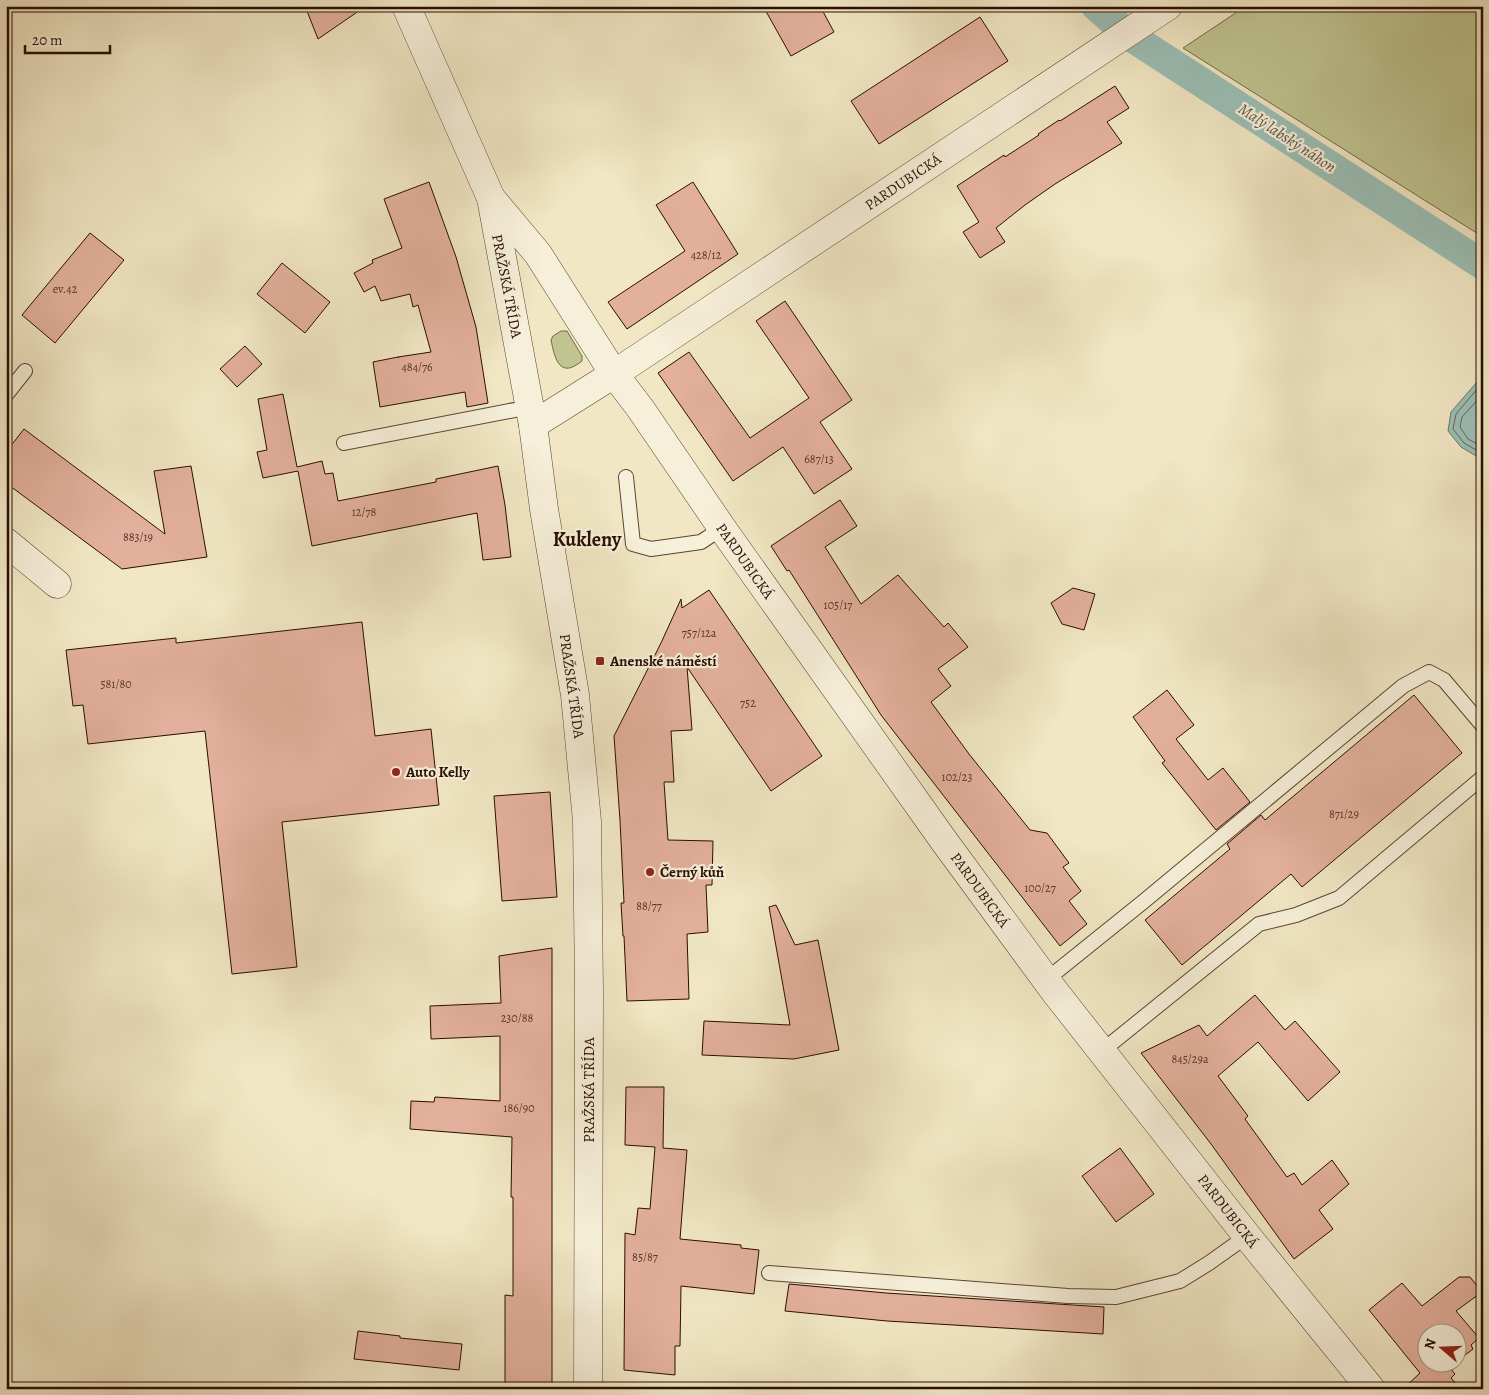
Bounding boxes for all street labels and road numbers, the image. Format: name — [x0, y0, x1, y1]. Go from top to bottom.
street label: PARDUBICKÁ — [861, 149, 945, 215]
street label: PRAŽSKÁ TŘÍDA — [487, 232, 527, 340]
street label: PARDUBICKÁ — [711, 519, 779, 603]
street label: PRAŽSKÁ TŘÍDA — [555, 632, 589, 740]
street label: PARDUBICKÁ — [946, 848, 1014, 932]
street label: PRAŽSKÁ TŘÍDA — [579, 1037, 599, 1143]
street label: PARDUBICKÁ — [1193, 1170, 1263, 1252]

